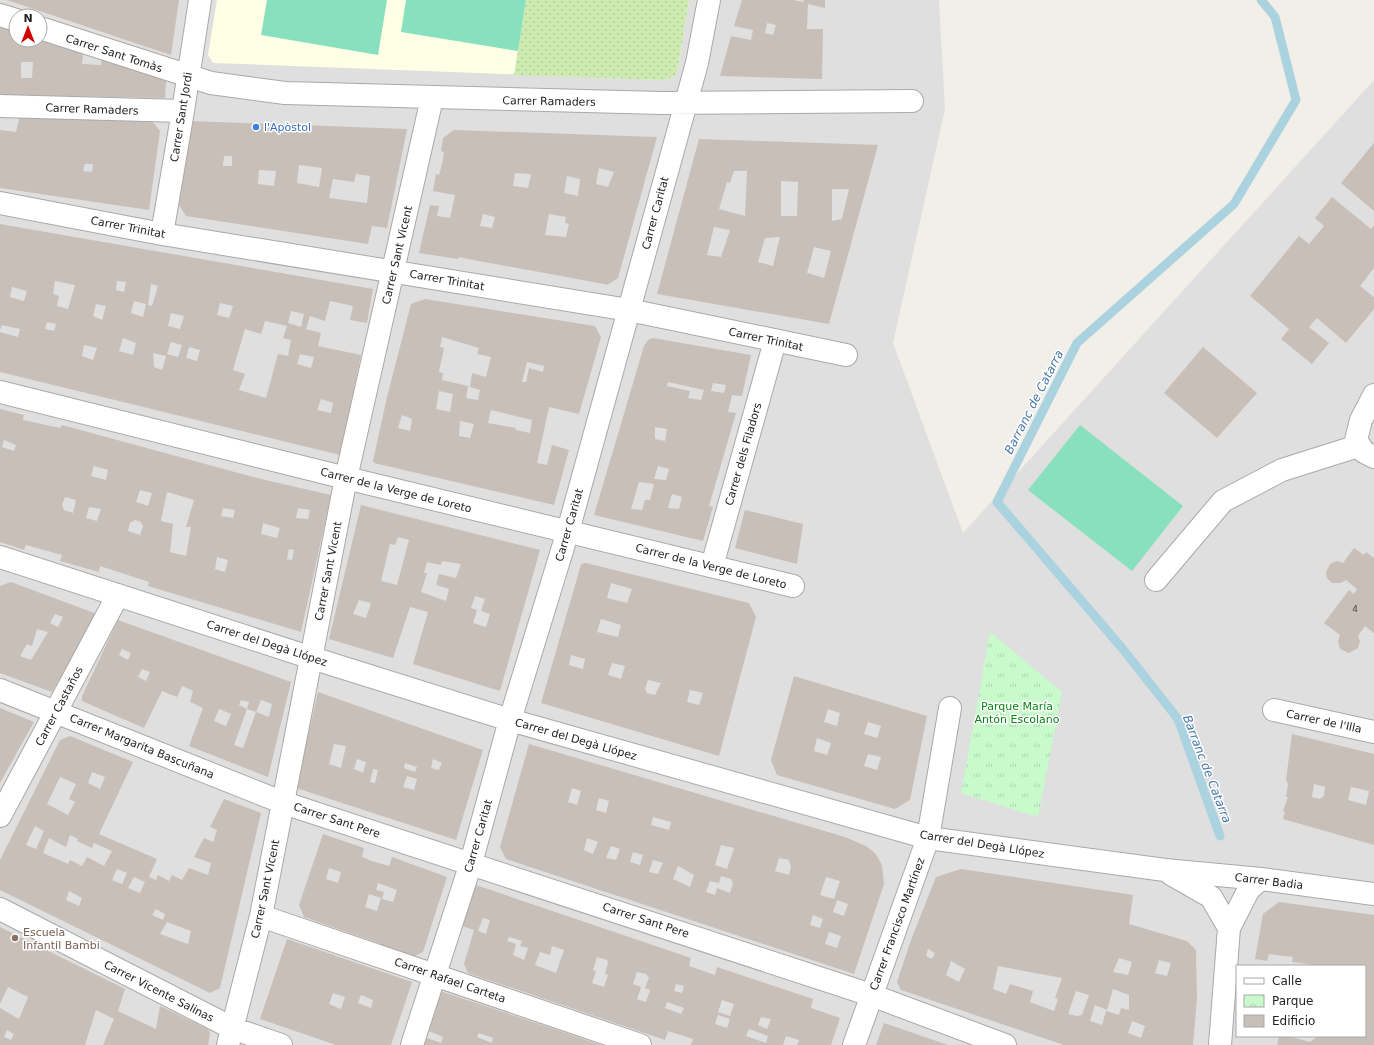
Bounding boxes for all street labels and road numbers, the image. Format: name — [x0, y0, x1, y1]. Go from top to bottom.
street label: Carrer Sant Tomàs — [64, 32, 164, 75]
street label: Carrer Sant Jordi — [168, 71, 195, 163]
street label: Carrer Ramaders — [502, 94, 596, 109]
street label: Carrer Ramaders — [45, 101, 139, 118]
street label: Carrer Caritat — [639, 174, 672, 251]
street label: Carrer Sant Vicent — [380, 204, 415, 306]
street label: Carrer Trinitat — [89, 214, 167, 241]
street label: Carrer Trinitat — [408, 268, 486, 294]
street label: Carrer Trinitat — [727, 325, 805, 354]
street label: Carrer dels Filadors — [723, 401, 764, 507]
street label: Carrer de la Verge de Loreto — [319, 465, 473, 516]
street label: Carrer Caritat — [553, 487, 586, 563]
street label: Carrer Sant Vicent — [312, 520, 345, 622]
street label: Carrer de la Verge de Loreto — [634, 541, 788, 592]
street label: Carrer del Degà Llópez — [205, 618, 329, 669]
street label: Carrer Castaños — [33, 664, 86, 748]
street label: Carrer de l'Illa — [1285, 707, 1363, 736]
street label: Carrer Margarita Bascuñana — [68, 711, 216, 781]
street label: Carrer del Degà Llópez — [513, 716, 638, 763]
street label: Carrer Caritat — [462, 798, 495, 874]
street label: Carrer Sant Pere — [292, 800, 382, 841]
street label: Carrer del Degà Llópez — [919, 828, 1045, 861]
street label: Carrer Sant Vicent — [249, 838, 282, 940]
street label: Carrer Francisco Martínez — [867, 856, 928, 992]
street label: Carrer Badia — [1234, 871, 1304, 892]
street label: Carrer Sant Pere — [601, 900, 691, 941]
street label: Carrer Rafael Carteta — [392, 955, 507, 1006]
street label: Carrer Vicente Salinas — [102, 958, 216, 1025]

